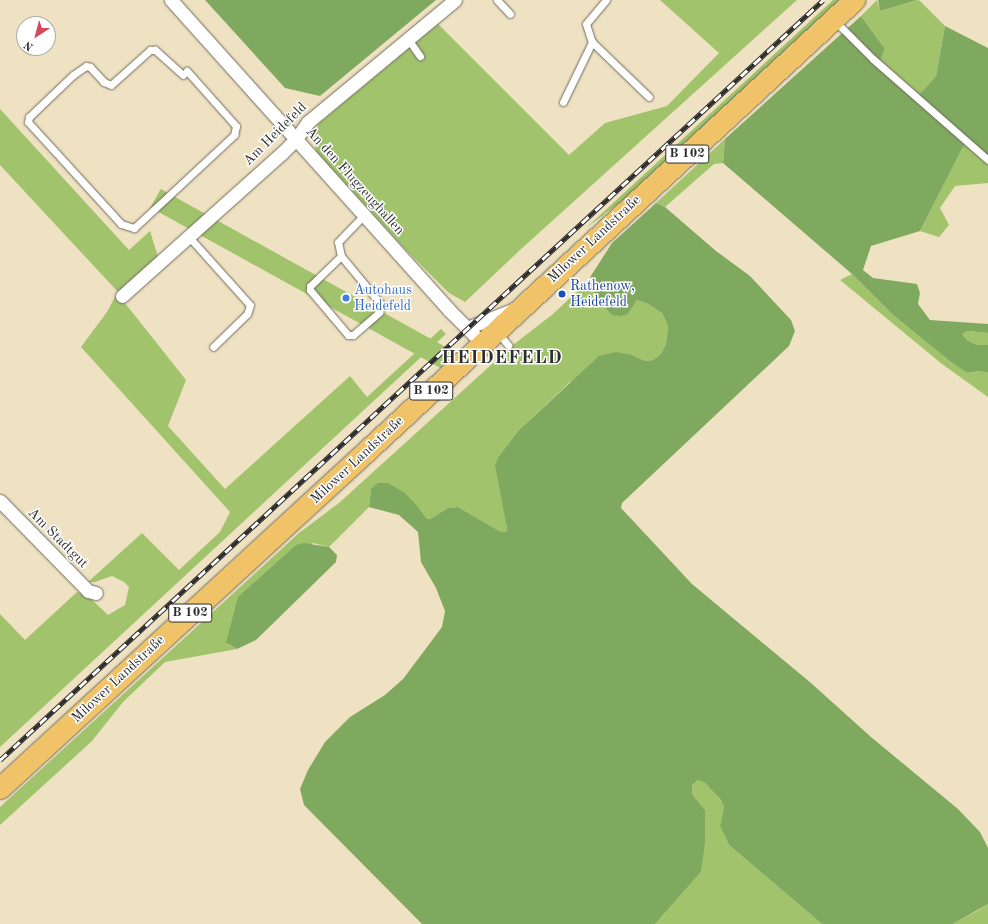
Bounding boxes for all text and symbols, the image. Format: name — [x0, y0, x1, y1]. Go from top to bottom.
north arrow — [16, 16, 56, 56]
text: N — [23, 38, 36, 52]
street label: Am Heidefeld — [240, 99, 310, 169]
street label: An den Flugzeughallen — [302, 124, 408, 238]
road number: B 102 — [665, 143, 709, 165]
street label: Milower Landstraße — [544, 192, 644, 286]
place label: Rathenow, Heidefeld — [570, 278, 635, 310]
place label: Autohaus Heidefeld — [354, 282, 412, 314]
marker: Rathenow, Heidefeld — [557, 289, 567, 299]
marker: Autohaus Heidefeld — [341, 293, 351, 303]
district label: HEIDEFELD — [441, 347, 563, 369]
road number: B 102 — [409, 380, 453, 402]
street label: Milower Landstraße — [307, 413, 407, 507]
street label: Am Stadtgut — [24, 504, 92, 572]
road number: B 102 — [168, 602, 212, 624]
street label: Milower Landstraße — [68, 632, 168, 726]

